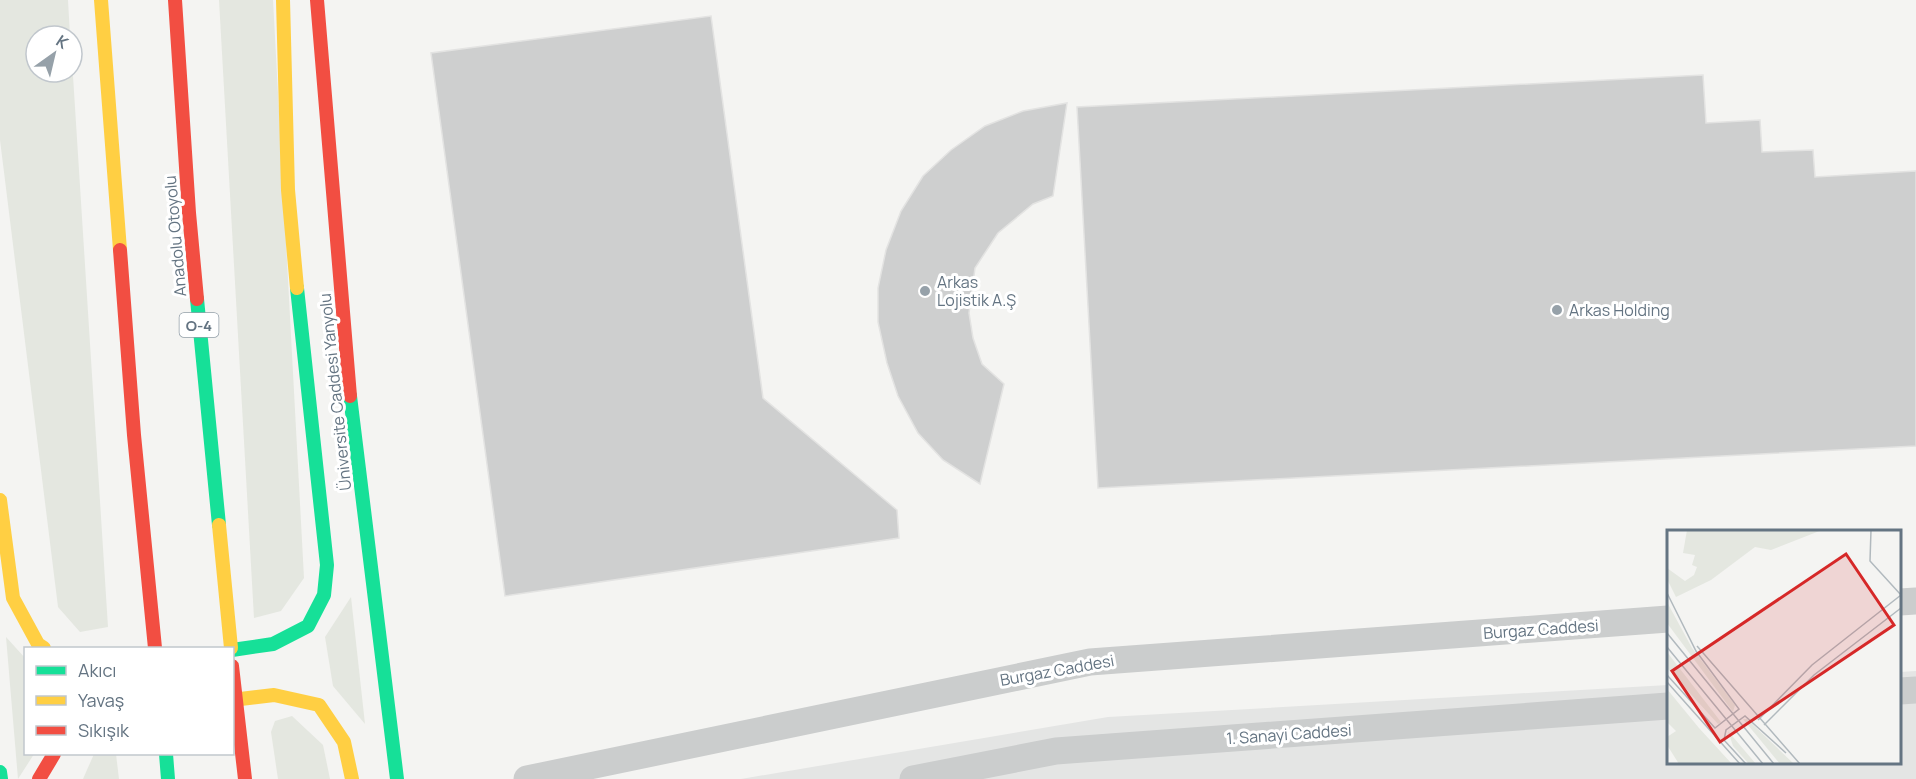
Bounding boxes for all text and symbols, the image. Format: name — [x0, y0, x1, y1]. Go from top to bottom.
north arrow — [24, 24, 84, 84]
text: K — [52, 30, 73, 54]
street label: Anadolu Otoyolu — [159, 174, 191, 298]
place label: Arkas Lojistik A.Ş — [937, 271, 1016, 311]
marker: Arkas Lojistik A.Ş — [918, 284, 932, 298]
street label: Üniversite Caddesi Yanyolu — [314, 292, 356, 492]
place label: Arkas Holding — [1569, 299, 1670, 321]
marker: Arkas Holding — [1550, 303, 1564, 317]
road number: O-4 — [180, 313, 218, 337]
inset map — [1667, 530, 1901, 764]
street label: Burgaz Caddesi — [1483, 614, 1599, 644]
legend — [24, 647, 234, 755]
street label: Burgaz Caddesi — [998, 649, 1116, 691]
text: Akıcı — [78, 658, 116, 682]
text: Yavaş — [78, 688, 124, 712]
text: Sıkışık — [78, 718, 130, 742]
street label: 1. Sanayi Caddesi — [1226, 719, 1352, 749]

